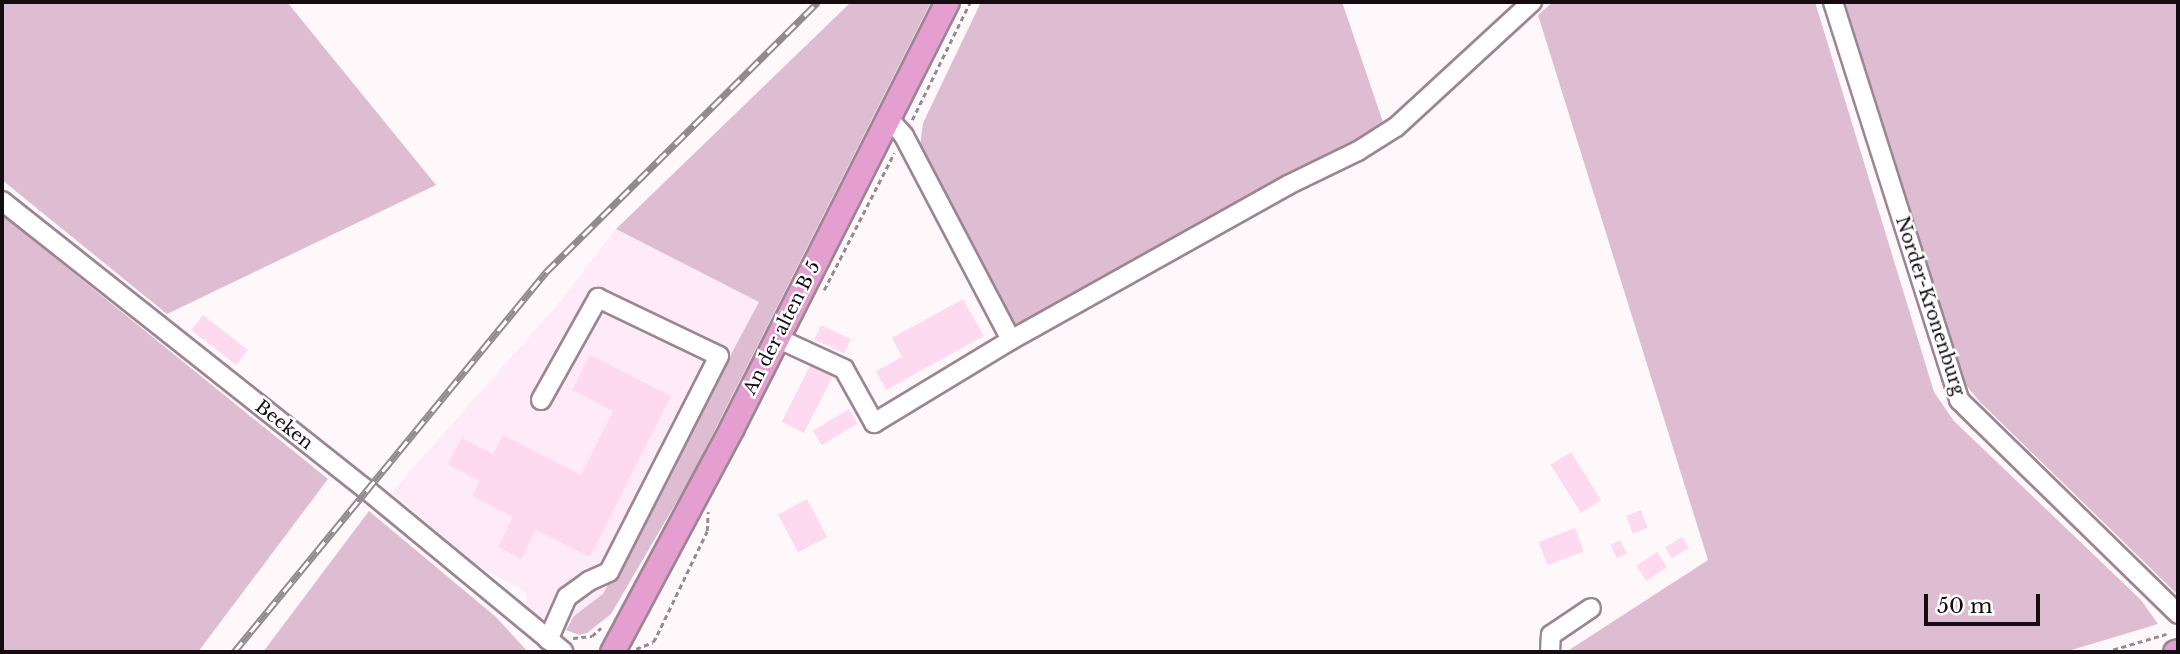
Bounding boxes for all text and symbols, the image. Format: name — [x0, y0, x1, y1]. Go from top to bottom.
street label: Norder-Kronenburg — [1891, 214, 1969, 398]
street label: An der alten B 5 — [739, 257, 825, 399]
street label: Beeken — [251, 396, 317, 454]
scale bar — [1928, 580, 2044, 624]
text: 50 m — [1937, 593, 1992, 619]

